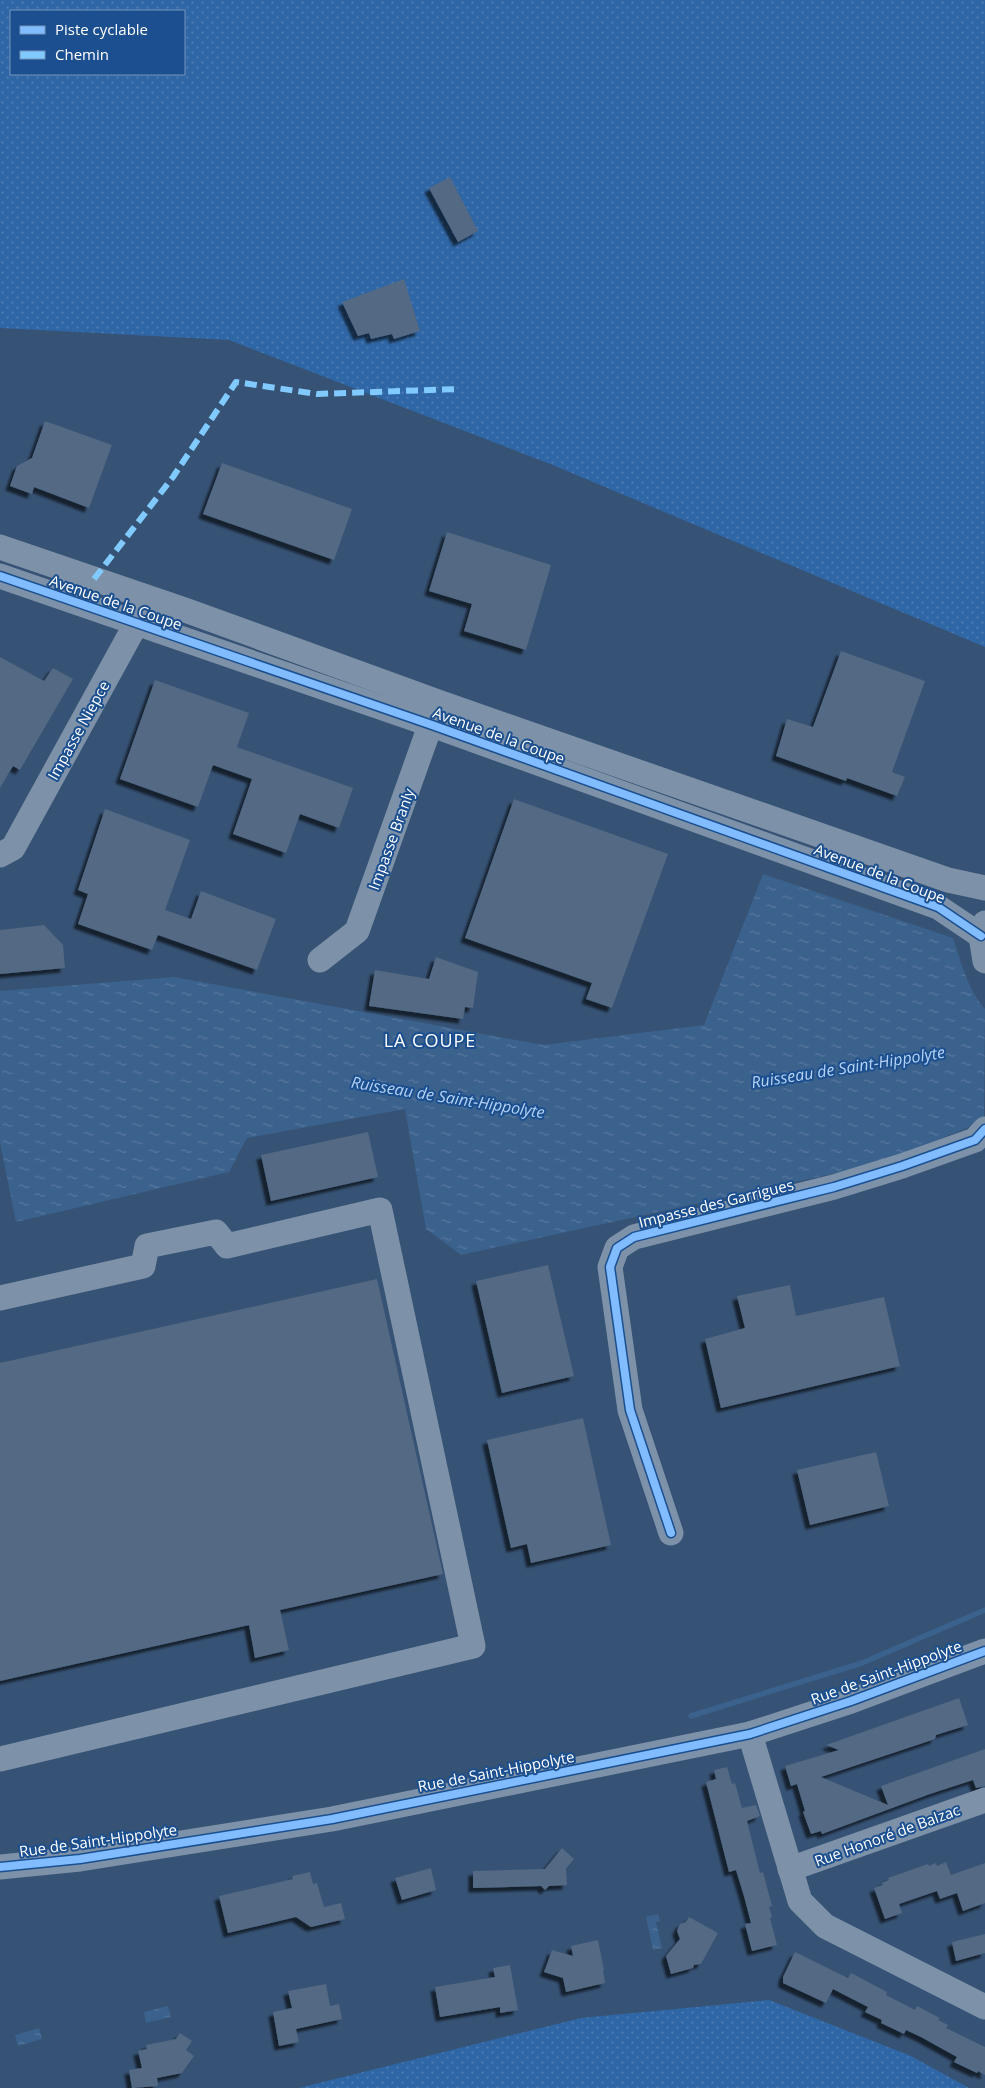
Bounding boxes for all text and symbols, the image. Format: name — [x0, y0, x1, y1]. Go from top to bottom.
legend — [10, 10, 185, 75]
text: Piste cyclable — [55, 19, 148, 39]
text: Chemin — [55, 44, 109, 64]
street label: Avenue de la Coupe — [47, 570, 185, 634]
street label: Impasse Niepce — [42, 677, 114, 783]
street label: Avenue de la Coupe — [430, 702, 568, 768]
street label: Impasse Branly — [363, 785, 419, 893]
street label: Avenue de la Coupe — [812, 839, 948, 907]
district label: LA COUPE — [384, 1028, 476, 1052]
water label: Ruisseau de Saint-Hippolyte — [750, 1041, 946, 1093]
water label: Ruisseau de Saint-Hippolyte — [350, 1071, 546, 1123]
street label: Impasse des Garrigues — [636, 1174, 796, 1232]
street label: Rue de Saint-Hippolyte — [808, 1635, 964, 1709]
street label: Rue de Saint-Hippolyte — [416, 1746, 576, 1796]
street label: Rue Honoré de Balzac — [812, 1799, 962, 1871]
street label: Rue de Saint-Hippolyte — [18, 1819, 178, 1861]

